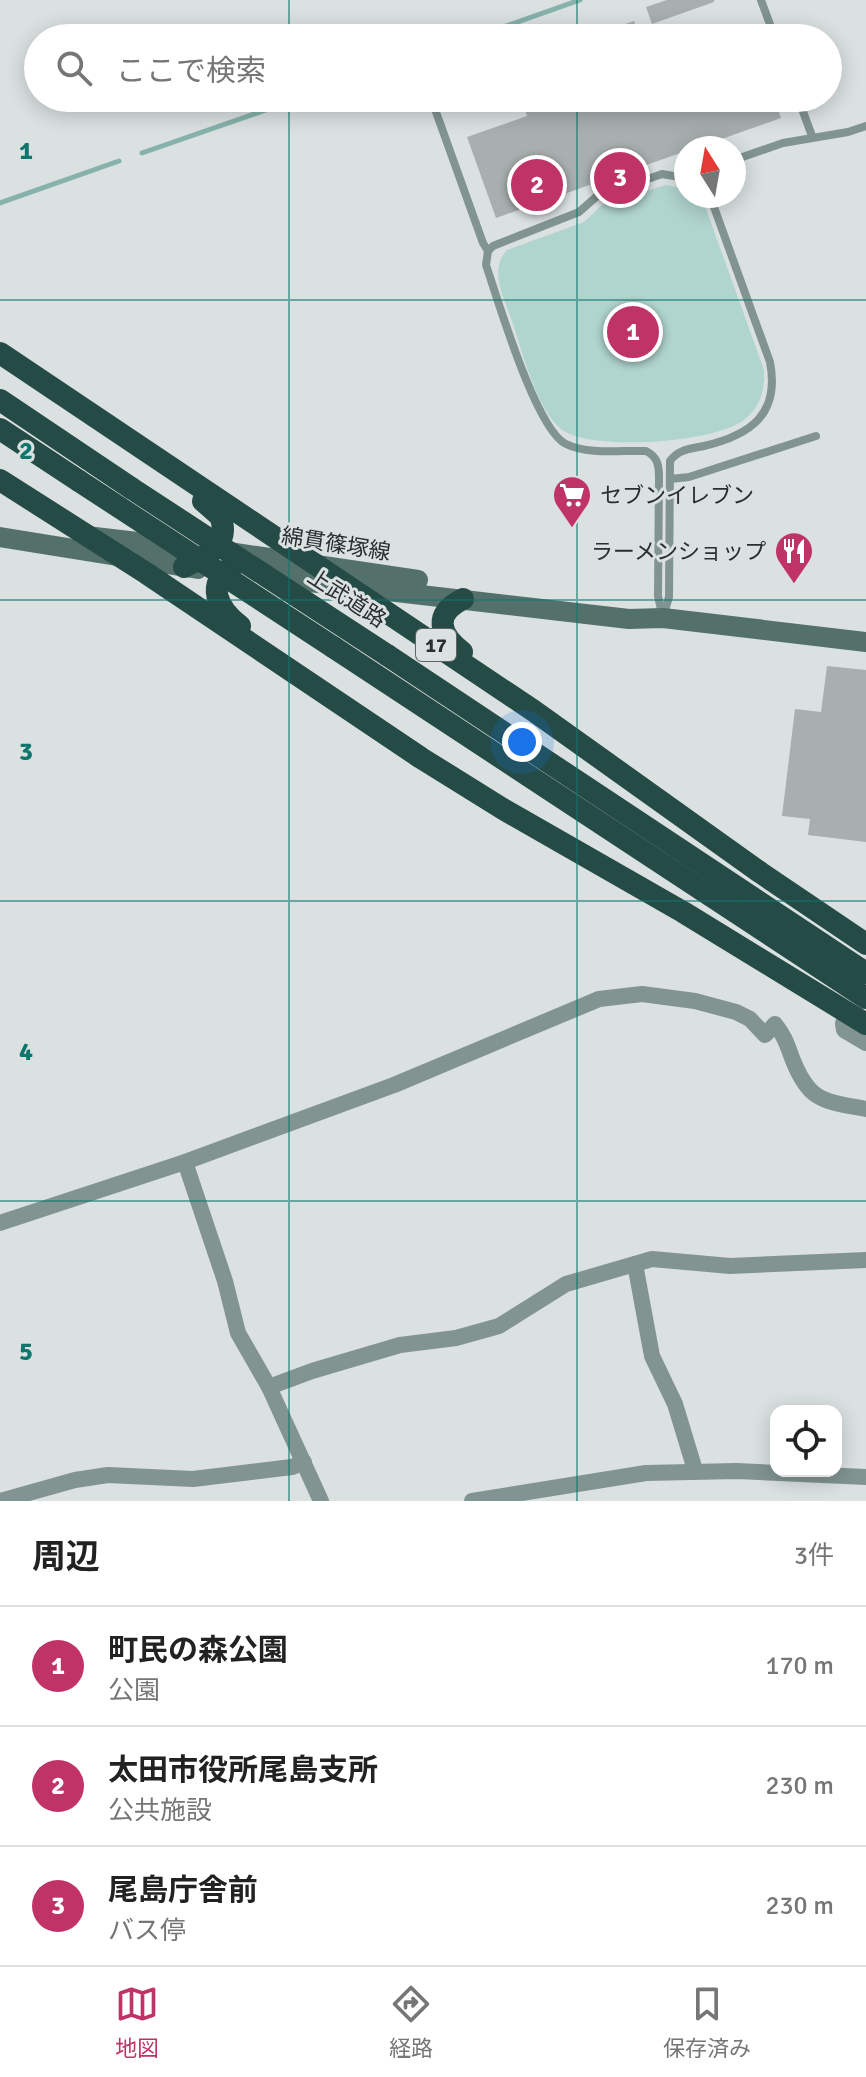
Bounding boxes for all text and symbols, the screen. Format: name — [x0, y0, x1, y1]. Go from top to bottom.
search box — [24, 24, 842, 112]
icon: search — [52, 46, 96, 90]
text: ここで検索 — [116, 53, 266, 90]
text: 1 — [19, 135, 33, 167]
north arrow — [674, 136, 746, 208]
pin: 3 — [594, 148, 646, 208]
pin: 2 — [511, 155, 563, 215]
pin: 1 — [607, 302, 659, 362]
text: 2 — [19, 435, 33, 467]
supermarket icon: セブンイレブン — [551, 474, 593, 529]
place label: セブンイレブン — [600, 482, 754, 509]
street label: 綿貫篠塚線 — [280, 522, 392, 566]
restaurant icon: ラーメンショップ — [773, 530, 815, 585]
place label: ラーメンショップ — [591, 538, 766, 565]
street label: 上武道路 — [303, 563, 391, 633]
road number: 17 — [416, 629, 456, 661]
your location — [502, 722, 542, 762]
text: 3 — [19, 736, 33, 768]
text: 4 — [19, 1036, 33, 1068]
text: 5 — [19, 1336, 33, 1368]
map controls — [770, 1405, 842, 1477]
button: locate — [770, 1405, 842, 1477]
text: 周辺 — [32, 1536, 100, 1578]
text: 3件 — [794, 1540, 834, 1572]
text: 町民の森公園 — [108, 1632, 288, 1669]
text: 1 — [51, 1650, 65, 1682]
text: 170 m — [765, 1650, 834, 1682]
text: 公園 — [108, 1675, 160, 1707]
text: 太田市役所尾島支所 — [108, 1752, 378, 1789]
text: 2 — [51, 1770, 65, 1802]
text: 230 m — [765, 1770, 834, 1802]
text: 公共施設 — [108, 1795, 212, 1827]
text: 尾島庁舎前 — [108, 1872, 258, 1909]
text: 3 — [51, 1890, 65, 1922]
text: 230 m — [765, 1890, 834, 1922]
text: バス停 — [108, 1915, 186, 1947]
tab: 地図 — [115, 1982, 159, 2062]
tab: 経路 — [389, 1982, 433, 2062]
tab: 保存済み — [663, 1982, 751, 2062]

